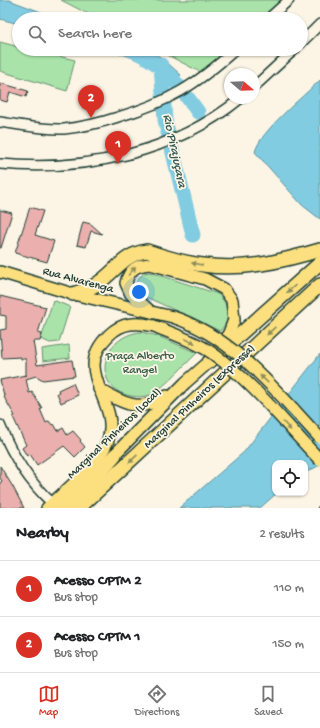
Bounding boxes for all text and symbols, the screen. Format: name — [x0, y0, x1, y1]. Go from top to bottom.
search box — [12, 12, 308, 56]
icon: search — [26, 23, 48, 45]
text: Search here — [58, 25, 132, 43]
north arrow — [224, 68, 260, 104]
pin: 2 — [78, 85, 104, 118]
water label: Rio Pirajuçara — [159, 113, 189, 190]
pin: 1 — [105, 131, 131, 164]
one-way arrow — [191, 261, 203, 267]
street label: Rua Alvarenga — [41, 265, 115, 297]
one-way arrow — [128, 266, 137, 276]
your location — [129, 282, 149, 302]
one-way arrow — [286, 284, 295, 293]
one-way arrow — [266, 326, 276, 336]
one-way arrow — [184, 338, 196, 344]
street label: Marginal Pinheiros (Expressa) — [142, 342, 258, 452]
park label: Praça Alberto Rangel — [105, 350, 174, 378]
one-way arrow — [259, 374, 269, 384]
street label: Marginal Pinheiros (Local) — [65, 385, 165, 483]
one-way arrow — [283, 420, 292, 431]
one-way arrow — [128, 454, 138, 464]
map controls — [272, 460, 308, 496]
button: locate — [272, 460, 308, 496]
text: Nearby — [16, 524, 69, 544]
text: 2 results — [259, 527, 304, 542]
text: Acesso CPTM 2 — [54, 572, 142, 590]
text: 1 — [26, 581, 32, 596]
text: 110 m — [274, 581, 304, 596]
text: Bus stop — [54, 590, 98, 605]
text: Acesso CPTM 1 — [54, 628, 140, 646]
text: 2 — [26, 637, 32, 652]
text: 150 m — [272, 637, 304, 652]
text: Bus stop — [54, 646, 98, 661]
tab: Map — [38, 683, 60, 719]
tab: Directions — [135, 683, 179, 719]
tab: Saved — [254, 683, 282, 719]

